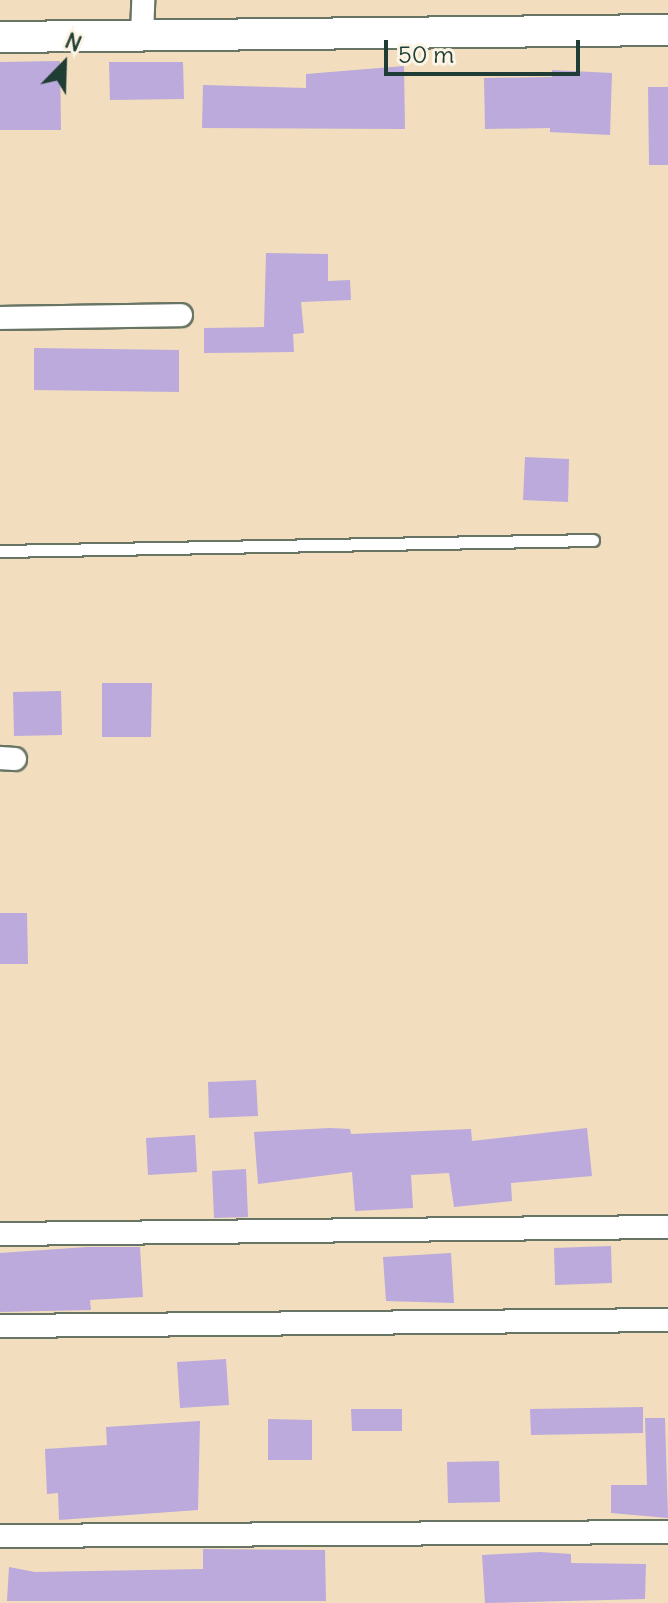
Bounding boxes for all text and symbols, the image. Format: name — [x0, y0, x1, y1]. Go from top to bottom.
north arrow — [24, 24, 104, 104]
scale bar — [388, 24, 584, 74]
text: N — [61, 26, 86, 58]
text: 50 m — [398, 39, 454, 69]

